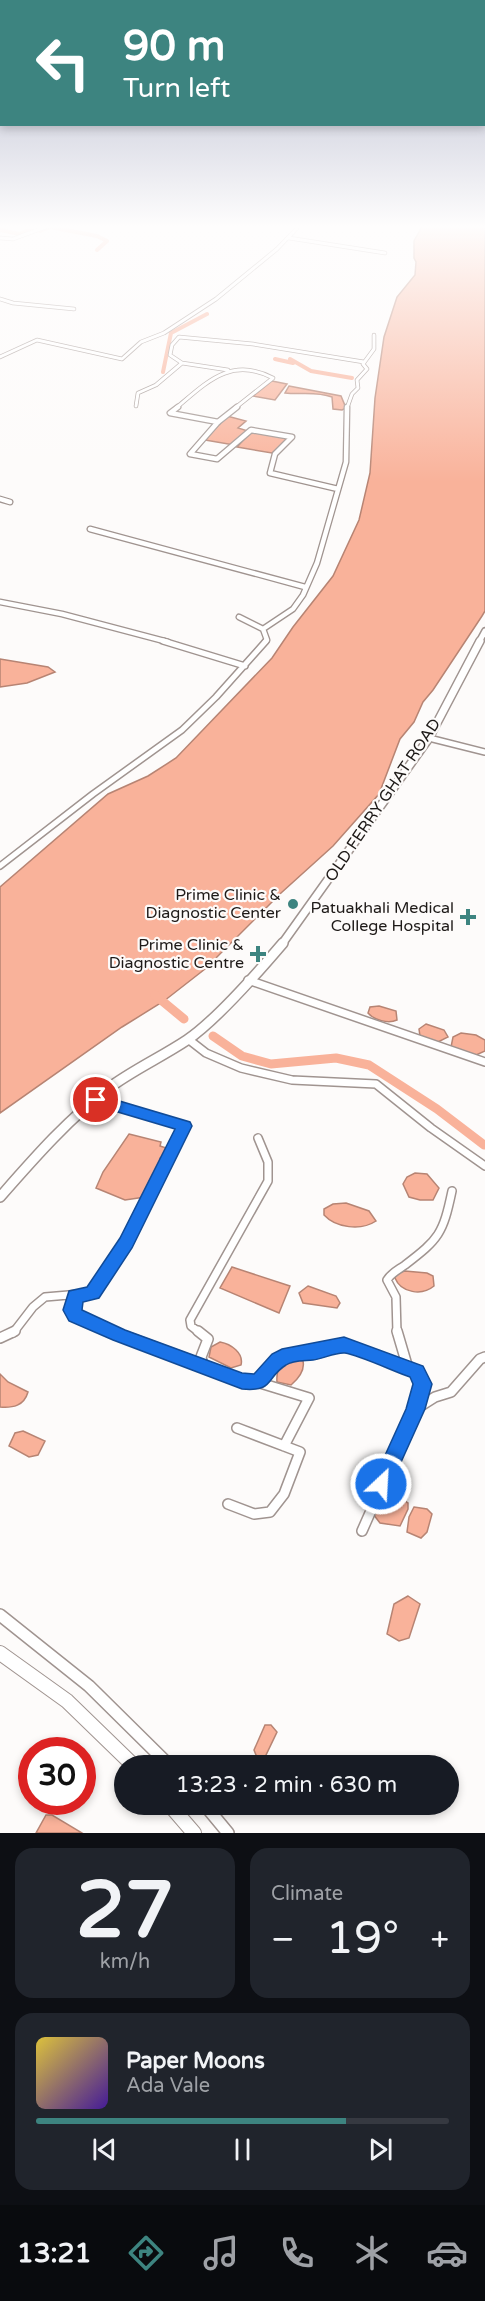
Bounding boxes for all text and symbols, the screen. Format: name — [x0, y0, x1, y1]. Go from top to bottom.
text: 90 m — [123, 21, 225, 72]
icon: left — [24, 24, 102, 102]
text: Turn left — [123, 72, 230, 105]
street label: OLD FERRY GHAT ROAD — [321, 715, 445, 885]
place label: Prime Clinic & Diagnostic Center — [146, 885, 282, 923]
marker: Prime Clinic & Diagnostic Center — [286, 897, 300, 911]
place label: Patuakhali Medical College Hospital — [311, 898, 454, 936]
marker: Patuakhali Medical College Hospital — [459, 908, 477, 926]
place label: Prime Clinic & Diagnostic Centre — [109, 935, 244, 973]
marker: Prime Clinic & Diagnostic Centre — [249, 945, 267, 963]
pin — [70, 1074, 121, 1125]
icon: arrive — [79, 1083, 112, 1116]
position arrow — [349, 1452, 413, 1516]
speed limit sign: 30 — [18, 1737, 96, 1815]
text: 13:23 · 2 min · 630 m — [176, 1772, 397, 1798]
text: 27 — [76, 1864, 174, 1958]
text: Climate — [271, 1882, 343, 1906]
text: 19° — [326, 1912, 399, 1966]
text: − — [271, 1920, 295, 1959]
text: + — [430, 1920, 449, 1959]
text: km/h — [100, 1950, 150, 1974]
text: Paper Moons — [126, 2048, 265, 2074]
text: Ada Vale — [126, 2074, 210, 2098]
icon: previous — [88, 2133, 121, 2166]
icon: pause — [226, 2133, 259, 2166]
icon: next — [364, 2133, 397, 2166]
icon: directions — [125, 2232, 167, 2274]
icon: music — [200, 2232, 242, 2274]
icon: phone — [276, 2232, 318, 2274]
icon: climate — [351, 2232, 393, 2274]
icon: car — [426, 2232, 468, 2274]
text: 13:21 — [17, 2237, 92, 2270]

